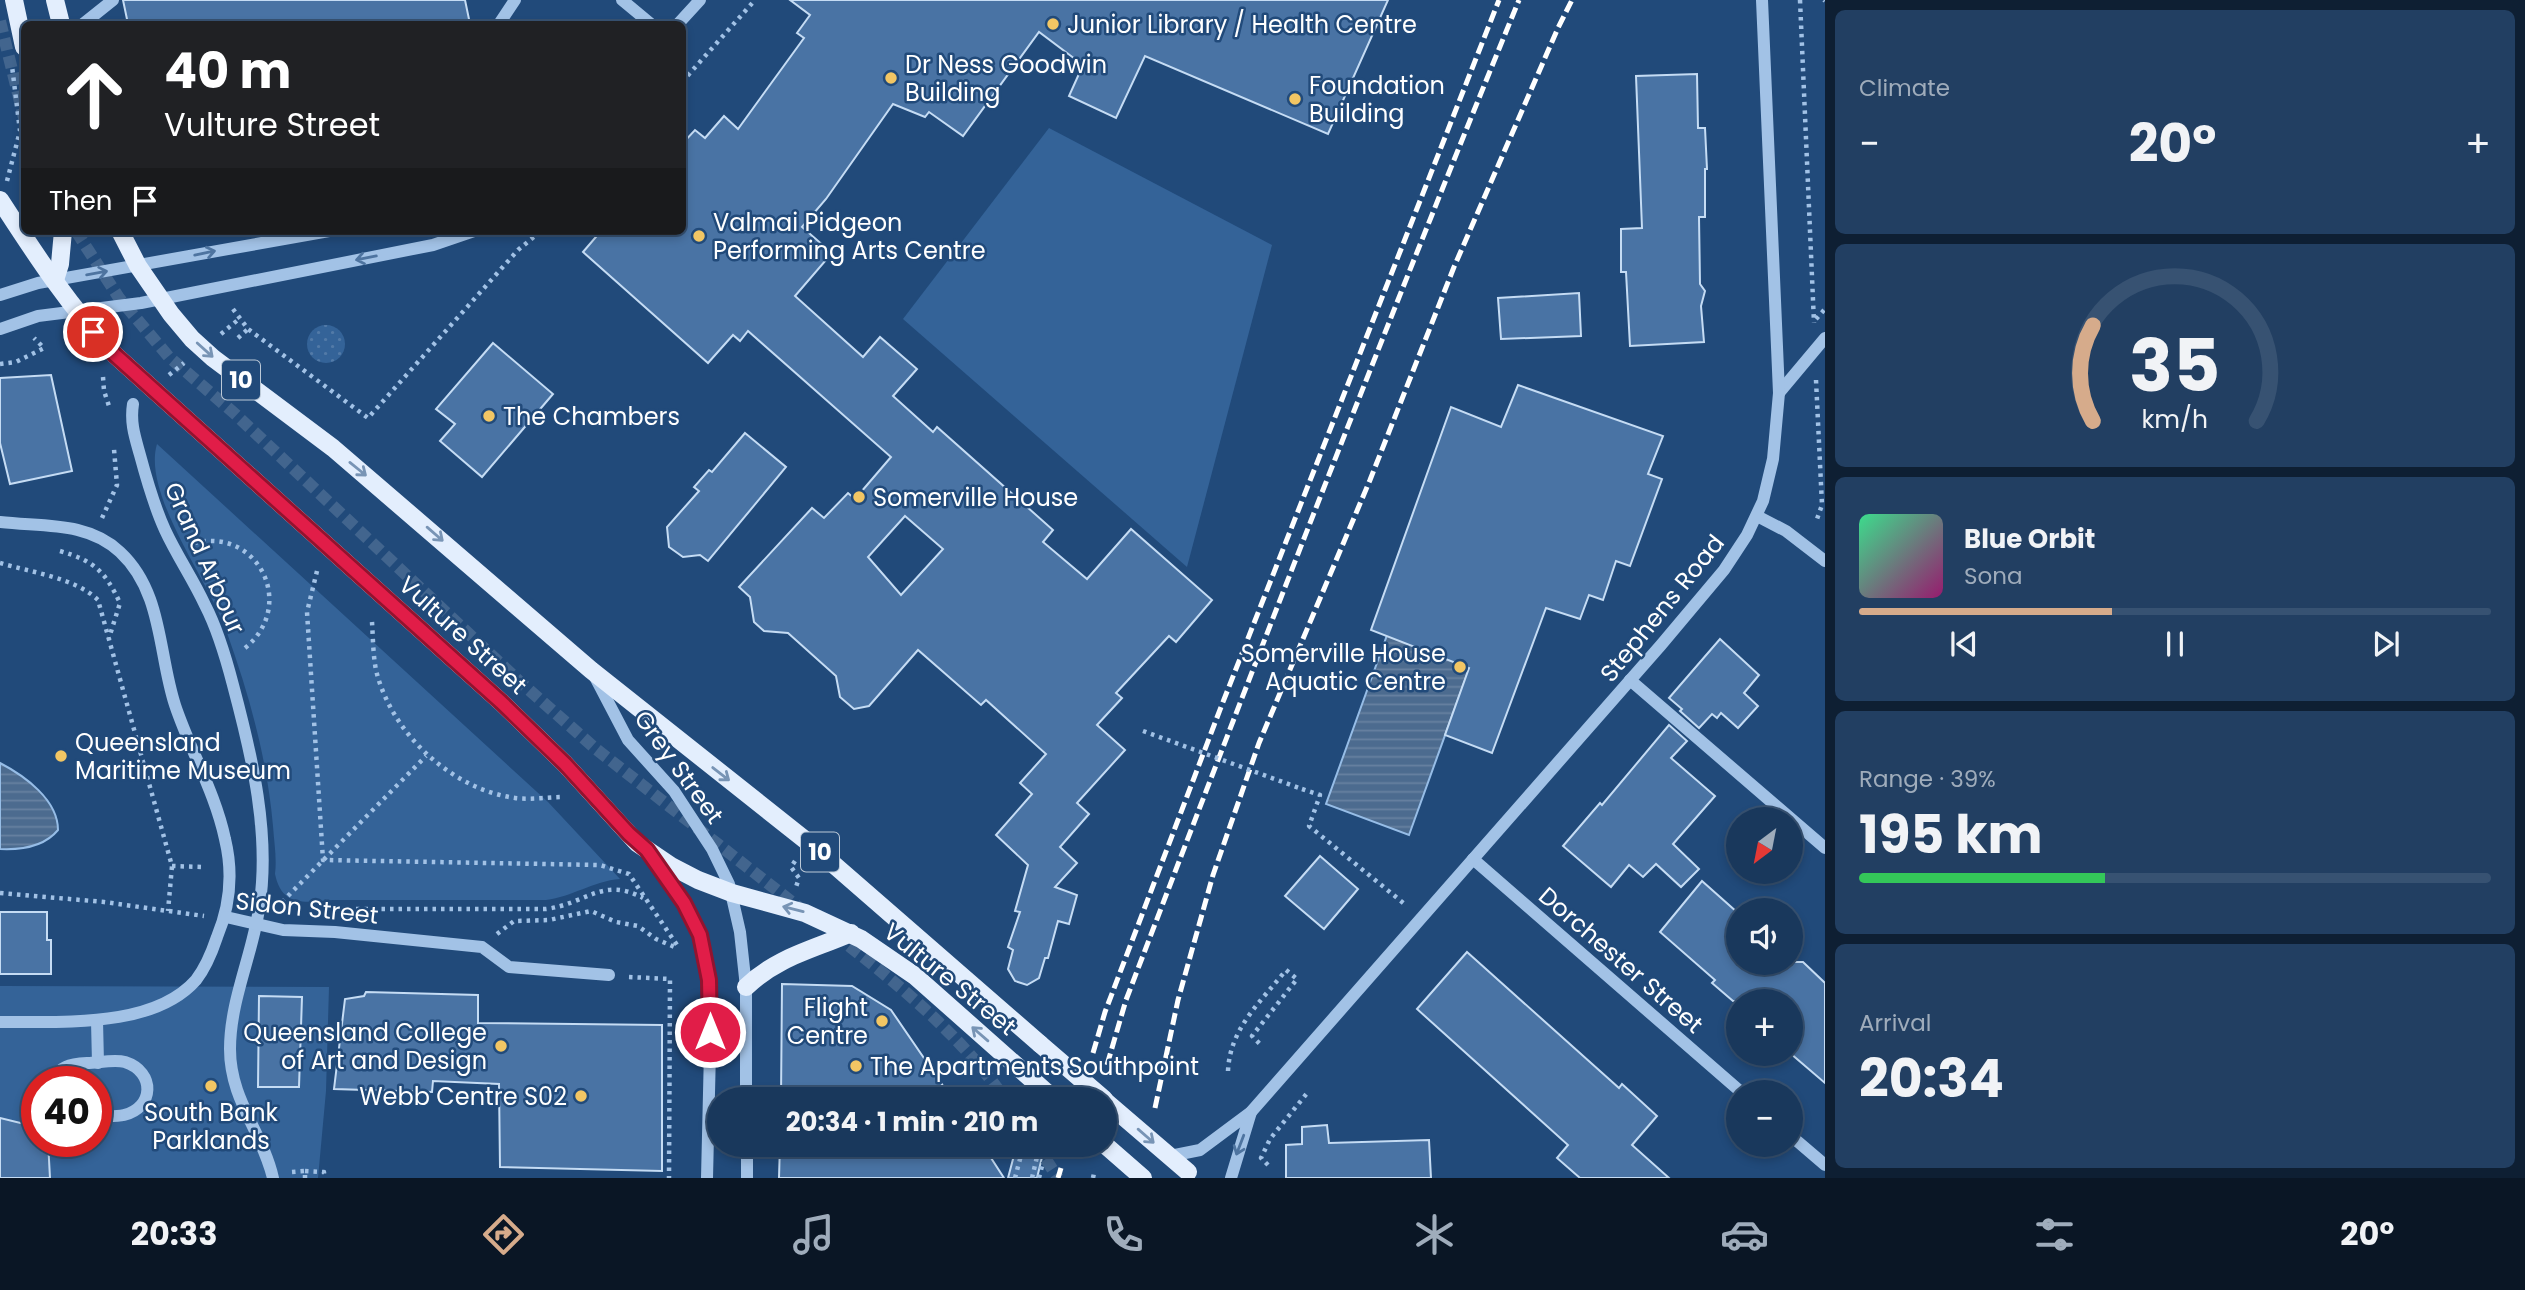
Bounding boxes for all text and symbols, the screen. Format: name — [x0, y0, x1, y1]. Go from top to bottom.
place label: Junior Library / Health Centre — [1067, 8, 1417, 41]
marker: Junior Library / Health Centre — [1045, 16, 1061, 32]
text: 40 m — [164, 37, 291, 105]
place label: Dr Ness Goodwin Building — [905, 48, 1107, 109]
icon: ahead — [49, 49, 140, 140]
place label: Foundation Building — [1309, 69, 1445, 130]
marker: Dr Ness Goodwin Building — [883, 70, 899, 86]
text: Climate — [1859, 72, 1950, 104]
marker: Foundation Building — [1287, 91, 1303, 107]
text: Vulture Street — [164, 102, 380, 147]
text: 20° — [2129, 107, 2216, 180]
text: − — [1859, 117, 1880, 170]
text: + — [2465, 117, 2491, 170]
icon: arrive — [126, 182, 164, 220]
text: Then — [49, 183, 112, 219]
place label: Valmai Pidgeon Performing Arts Centre — [713, 206, 986, 267]
marker: Valmai Pidgeon Performing Arts Centre — [691, 228, 707, 244]
one-way arrow — [193, 245, 216, 259]
one-way arrow — [355, 251, 378, 265]
one-way arrow — [85, 266, 108, 279]
pin — [63, 302, 123, 362]
icon: arrive — [74, 313, 112, 351]
text: 35 — [2129, 316, 2221, 417]
one-way arrow — [196, 342, 213, 359]
road number: 10 — [222, 360, 260, 400]
place label: The Chambers — [503, 400, 680, 433]
text: km/h — [2142, 402, 2208, 437]
marker: The Chambers — [481, 408, 497, 424]
one-way arrow — [348, 461, 366, 477]
street label: Grand Arbour — [157, 477, 253, 639]
place label: Somerville House — [873, 481, 1078, 514]
marker: Somerville House — [851, 489, 867, 505]
text: Blue Orbit — [1964, 521, 2095, 557]
one-way arrow — [425, 526, 443, 542]
street label: Stephens Road — [1592, 527, 1732, 689]
text: Sona — [1964, 560, 2023, 592]
street label: Vulture Street — [392, 569, 534, 701]
icon: previous — [1945, 625, 1983, 663]
icon: pause — [2156, 625, 2194, 663]
icon: next — [2367, 625, 2405, 663]
place label: Somerville House Aquatic Centre — [1241, 637, 1446, 698]
marker: Somerville House Aquatic Centre — [1452, 659, 1468, 675]
street label: Grey Street — [627, 704, 731, 830]
place label: Queensland Maritime Museum — [75, 726, 291, 787]
marker: Queensland Maritime Museum — [53, 748, 69, 764]
text: Range · 39% — [1859, 763, 1996, 795]
one-way arrow — [711, 767, 730, 782]
text: 195 km — [1859, 798, 2043, 871]
north arrow — [1726, 807, 1802, 884]
map controls — [1726, 807, 1803, 1157]
road number: 10 — [801, 832, 839, 872]
street label: Dorchester Street — [1532, 879, 1710, 1041]
street label: Sidon Street — [234, 884, 380, 932]
button: sound — [1726, 898, 1803, 975]
one-way arrow — [782, 902, 805, 916]
street label: Vulture Street — [877, 915, 1023, 1043]
button: + — [1726, 989, 1803, 1066]
place label: Flight Centre — [787, 991, 868, 1052]
position arrow — [673, 995, 747, 1069]
text: Arrival — [1859, 1007, 1931, 1039]
marker: Flight Centre — [874, 1013, 890, 1029]
place label: Queensland College of Art and Design — [243, 1016, 487, 1077]
one-way arrow — [972, 1026, 990, 1042]
marker: Queensland College of Art and Design — [493, 1038, 509, 1054]
text: 20:34 — [1859, 1042, 2004, 1115]
place label: The Apartments Southpoint — [870, 1050, 1199, 1083]
marker: The Apartments Southpoint — [848, 1058, 864, 1074]
speed limit sign: 40 — [21, 1066, 112, 1157]
marker: South Bank Parklands — [203, 1078, 219, 1094]
place label: Webb Centre S02 — [359, 1080, 567, 1113]
button: − — [1726, 1080, 1803, 1157]
marker: Webb Centre S02 — [573, 1088, 589, 1104]
place label: South Bank Parklands — [144, 1096, 279, 1157]
text: 20:34 · 1 min · 210 m — [786, 1104, 1038, 1140]
one-way arrow — [1137, 1128, 1155, 1144]
one-way arrow — [1233, 1133, 1245, 1155]
icon: directions — [479, 1210, 528, 1259]
icon: music — [789, 1210, 838, 1259]
icon: phone — [1099, 1210, 1148, 1259]
icon: climate — [1410, 1210, 1459, 1259]
icon: car — [1720, 1210, 1769, 1259]
icon: filters — [2030, 1210, 2079, 1259]
text: 20:33 — [131, 1211, 218, 1256]
text: 20° — [2340, 1211, 2394, 1256]

